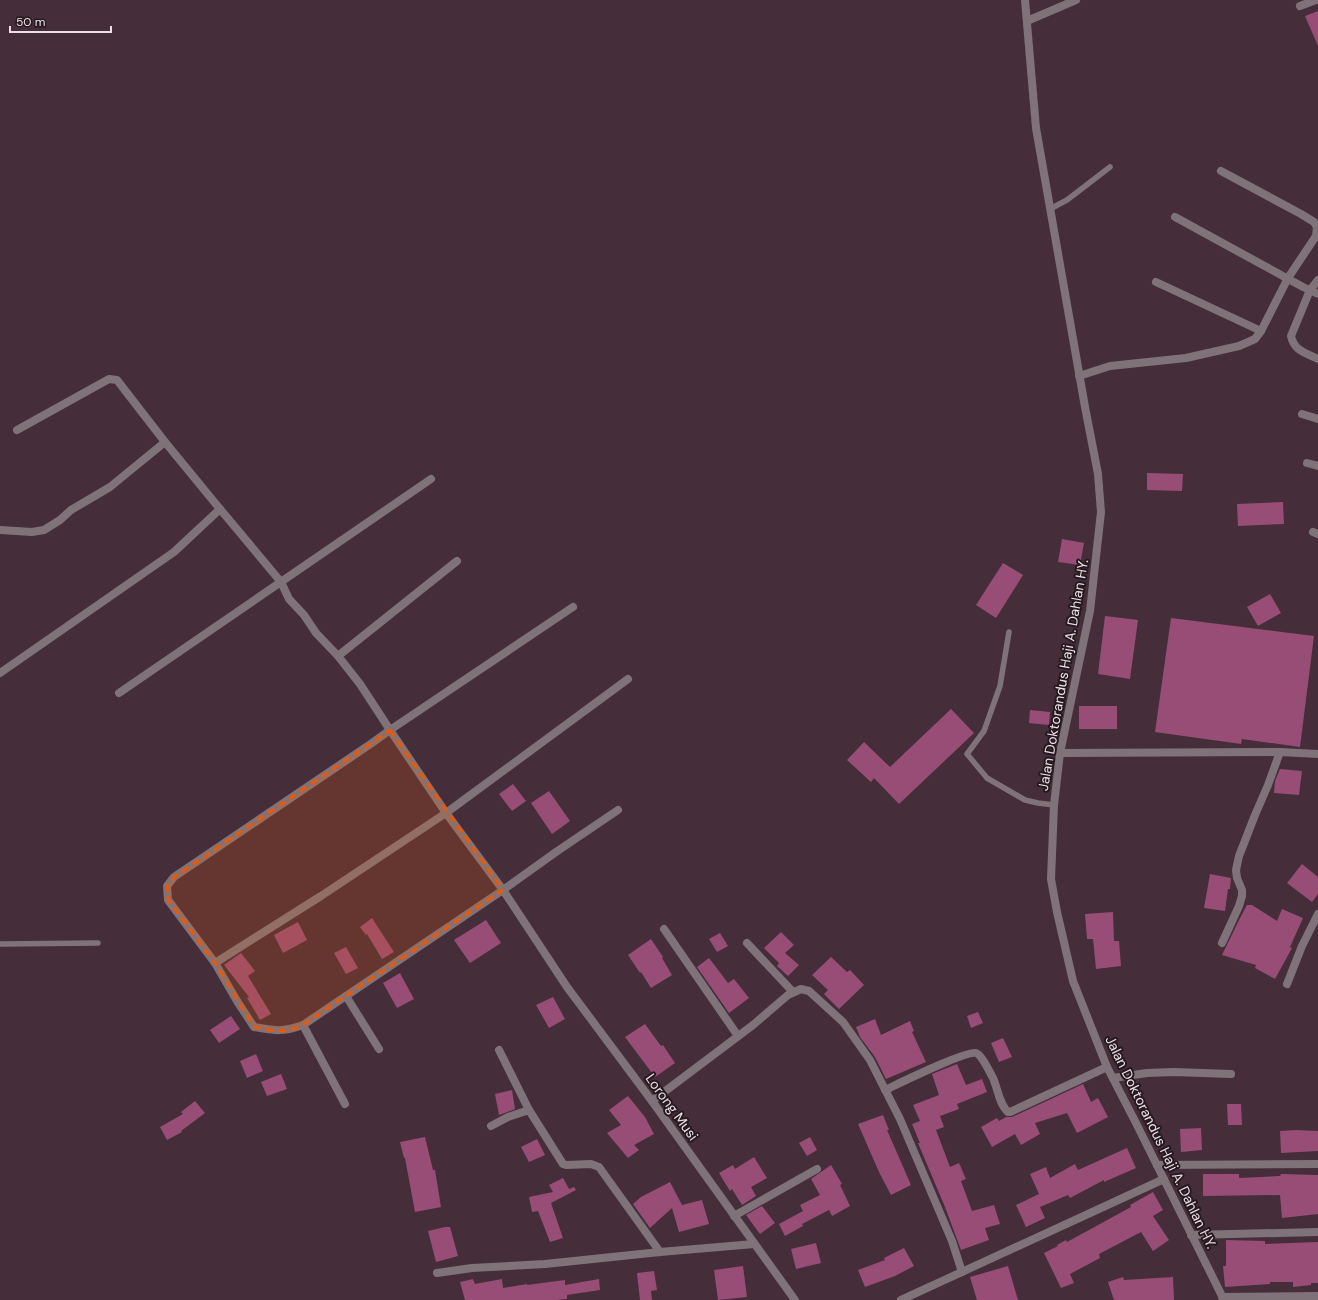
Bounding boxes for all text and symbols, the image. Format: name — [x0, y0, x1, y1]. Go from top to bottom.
scale bar — [10, 8, 111, 34]
text: 50 m — [16, 14, 45, 30]
street label: Jalan Doktorandus Haji A. Dahlan HY. — [1034, 558, 1092, 792]
street label: Jalan Doktorandus Haji A. Dahlan HY. — [1101, 1033, 1221, 1252]
street label: Lorong Musi — [642, 1070, 702, 1144]

